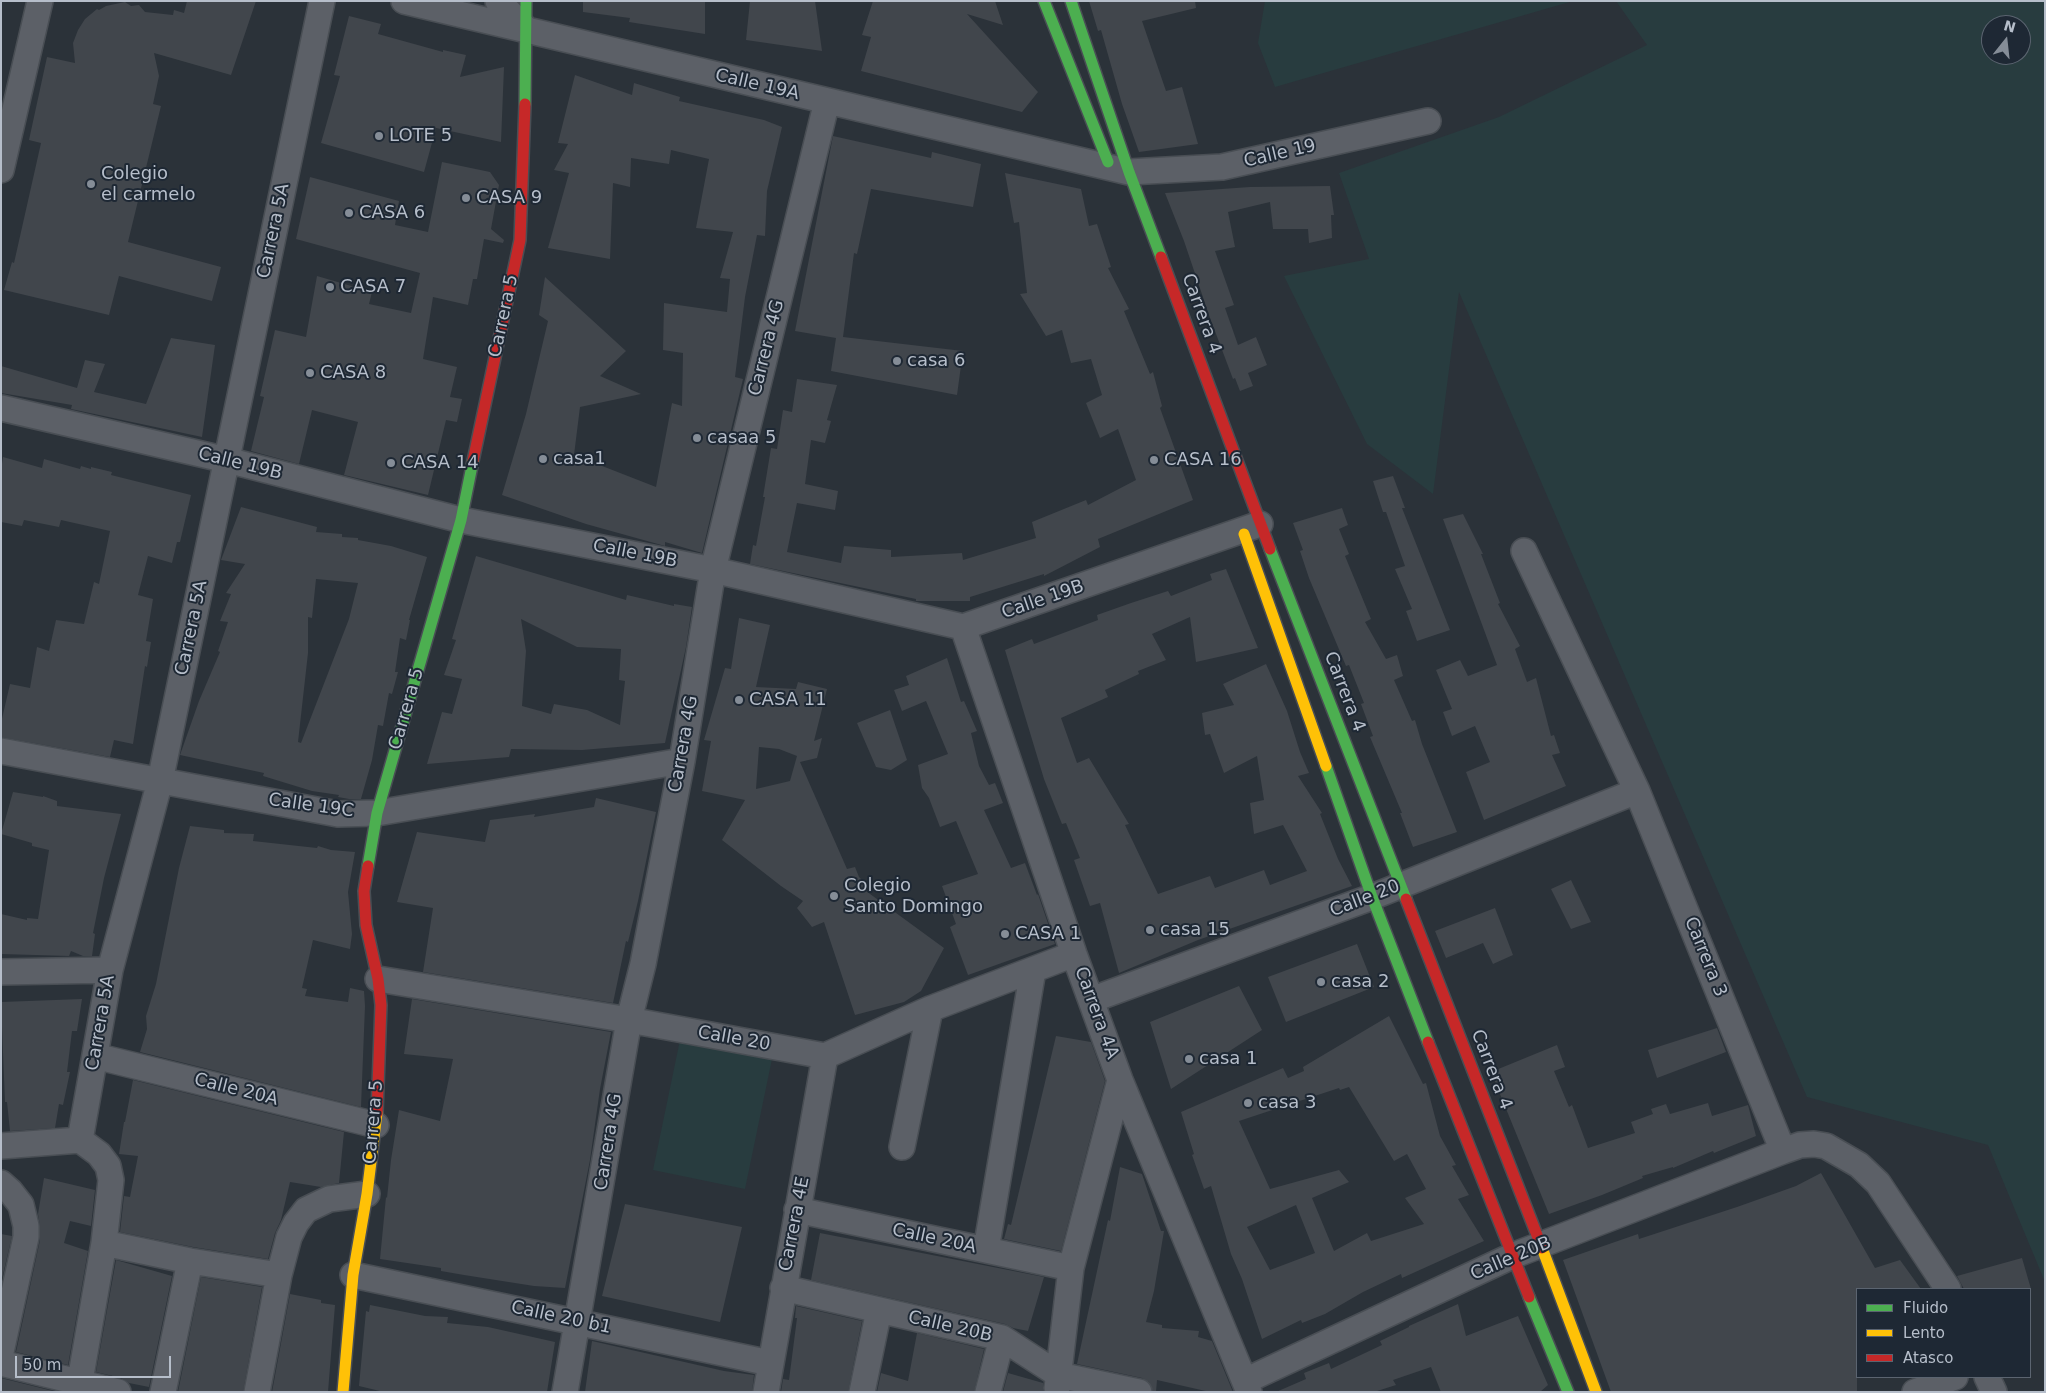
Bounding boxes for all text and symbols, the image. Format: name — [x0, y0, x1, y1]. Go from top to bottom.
north arrow — [1981, 15, 2031, 65]
text: N — [2002, 17, 2018, 36]
street label: Calle 19A — [713, 65, 801, 105]
place label: LOTE 5 — [389, 125, 452, 147]
marker: LOTE 5 — [373, 130, 385, 142]
street label: Calle 19 — [1242, 135, 1318, 173]
place label: Colegio el carmelo — [101, 163, 195, 205]
marker: Colegio el carmelo — [85, 178, 97, 190]
street label: Carrera 5A — [253, 181, 295, 281]
place label: CASA 9 — [476, 187, 542, 209]
marker: CASA 9 — [460, 192, 472, 204]
place label: CASA 6 — [359, 202, 425, 224]
marker: CASA 6 — [343, 207, 355, 219]
street label: Carrera 4 — [1176, 271, 1226, 357]
street label: Carrera 5 — [485, 272, 523, 360]
place label: CASA 7 — [340, 276, 406, 298]
marker: CASA 7 — [324, 281, 336, 293]
street label: Carrera 4G — [745, 298, 789, 398]
place label: casa 6 — [907, 350, 966, 372]
marker: casa 6 — [891, 355, 903, 367]
place label: CASA 8 — [320, 362, 386, 384]
marker: CASA 8 — [304, 367, 316, 379]
place label: casaa 5 — [707, 427, 777, 449]
marker: casaa 5 — [691, 432, 703, 444]
street label: Calle 19B — [196, 443, 284, 485]
place label: casa1 — [553, 448, 606, 470]
place label: CASA 16 — [1164, 449, 1242, 471]
place label: CASA 14 — [401, 452, 479, 474]
marker: casa1 — [537, 453, 549, 465]
marker: CASA 16 — [1148, 454, 1160, 466]
marker: CASA 14 — [385, 457, 397, 469]
street label: Calle 19B — [591, 535, 679, 573]
street label: Calle 19B — [999, 576, 1087, 624]
street label: Carrera 5A — [171, 578, 213, 678]
street label: Carrera 4 — [1319, 649, 1369, 735]
street label: Carrera 5 — [385, 665, 429, 753]
place label: CASA 11 — [749, 689, 827, 711]
street label: Carrera 4G — [665, 694, 703, 794]
marker: CASA 11 — [733, 694, 745, 706]
street label: Calle 19C — [267, 789, 355, 823]
place label: Colegio Santo Domingo — [844, 875, 983, 918]
street label: Calle 20 — [1327, 876, 1403, 922]
marker: Colegio Santo Domingo — [828, 890, 840, 902]
street label: Carrera 3 — [1679, 914, 1731, 1000]
place label: casa 15 — [1160, 919, 1230, 941]
place label: CASA 1 — [1015, 923, 1081, 945]
marker: casa 15 — [1144, 924, 1156, 936]
marker: CASA 1 — [999, 928, 1011, 940]
street label: Carrera 4A — [1069, 964, 1123, 1062]
place label: casa 2 — [1331, 971, 1390, 993]
street label: Carrera 5A — [82, 974, 120, 1072]
marker: casa 2 — [1315, 976, 1327, 988]
street label: Calle 20 — [696, 1022, 772, 1056]
street label: Carrera 4 — [1466, 1027, 1516, 1113]
place label: casa 1 — [1199, 1048, 1258, 1070]
marker: casa 1 — [1183, 1053, 1195, 1065]
street label: Calle 20A — [192, 1069, 280, 1111]
street label: Carrera 5 — [360, 1079, 388, 1165]
street label: Carrera 4G — [591, 1092, 627, 1192]
place label: casa 3 — [1258, 1092, 1317, 1114]
marker: casa 3 — [1242, 1097, 1254, 1109]
street label: Carrera 4E — [775, 1175, 815, 1273]
street label: Calle 20A — [890, 1220, 978, 1258]
street label: Calle 20B — [1467, 1232, 1555, 1286]
legend — [1856, 1288, 2031, 1378]
street label: Calle 20 b1 — [509, 1297, 613, 1339]
text: Fluido — [1903, 1299, 1948, 1317]
street label: Calle 20B — [906, 1307, 994, 1347]
text: Lento — [1903, 1324, 1945, 1342]
scale bar — [18, 1346, 174, 1378]
text: Atasco — [1903, 1349, 1953, 1367]
text: 50 m — [23, 1356, 61, 1374]

